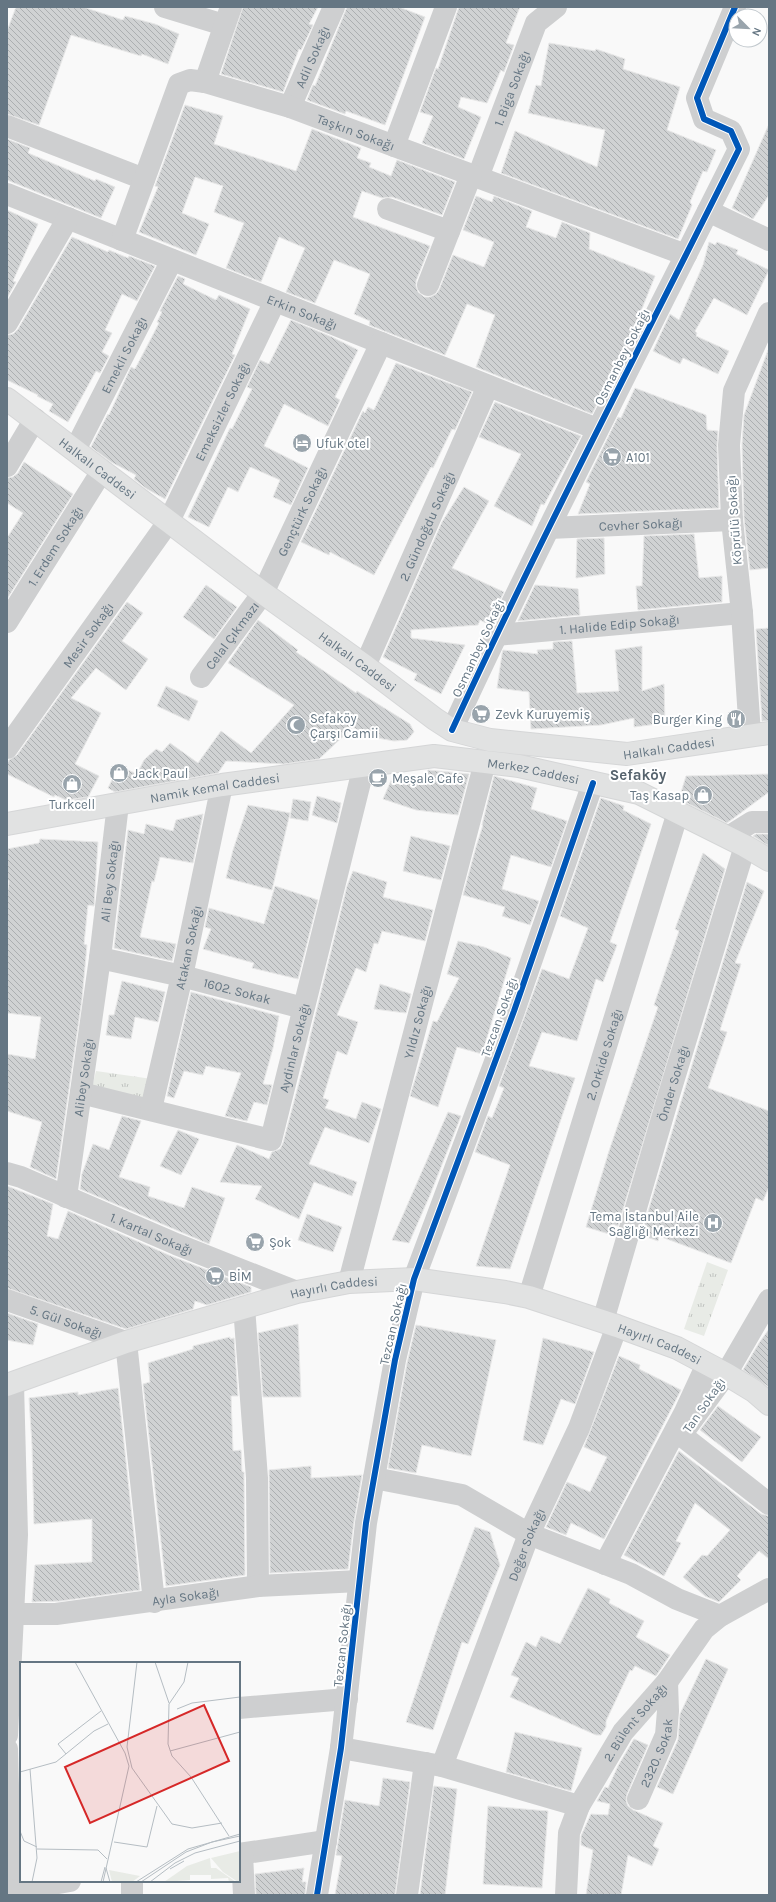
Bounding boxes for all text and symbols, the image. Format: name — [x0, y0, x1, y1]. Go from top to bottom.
north arrow — [728, 8, 768, 48]
street label: Adil Sokağı — [292, 23, 332, 90]
text: N — [749, 26, 764, 38]
street label: 1. Biga Sokağı — [490, 48, 533, 128]
street label: Taşkın Sokağı — [315, 110, 397, 153]
street label: Erkin Sokağı — [265, 291, 340, 332]
street label: Osmanbey Sokağı — [591, 306, 653, 408]
street label: Emekli Sokağı — [98, 314, 150, 396]
street label: Emeksizler Sokağı — [192, 359, 252, 463]
hotel icon: Ufuk otel — [291, 432, 313, 454]
street label: Halkalı Caddesi — [56, 434, 139, 502]
place label: Ufuk otel — [316, 436, 370, 451]
supermarket icon: A101 — [601, 446, 623, 468]
place label: A101 — [626, 450, 650, 465]
street label: Gençtürk Sokağı — [274, 463, 329, 559]
street label: 2. Gündoğdu Sokağı — [396, 469, 457, 583]
street label: Köprülü Sokağı — [723, 474, 745, 566]
street label: 1. Erdem Sokağı — [24, 503, 86, 589]
street label: Cevher Sokağı — [598, 515, 683, 533]
street label: Osmanbey Sokağı — [449, 597, 507, 699]
street label: Celal Çıkmazı — [202, 598, 262, 672]
street label: Mesir Sokağı — [59, 599, 116, 671]
street label: 1. Halide Edip Sokağı — [559, 611, 680, 637]
street label: Halkalı Caddesi — [316, 628, 400, 695]
supermarket icon: Zevk Kuruyemiş — [470, 703, 492, 725]
place label: Zevk Kuruyemiş — [495, 707, 590, 722]
restaurant icon: Burger King — [725, 708, 747, 730]
place label: Sefaköy Çarşı Camii — [310, 711, 379, 741]
place label: Burger King — [653, 712, 723, 727]
mosque icon: Sefaköy Çarşı Camii — [285, 714, 307, 736]
street label: Halkalı Caddesi — [622, 734, 716, 762]
street label: Merkez Caddesi — [486, 755, 581, 787]
shop icon: Jack Paul — [108, 762, 130, 784]
place label: Jack Paul — [133, 766, 188, 781]
district label: Sefaköy — [610, 766, 667, 784]
cafe icon: Meşale Cafe — [367, 767, 389, 789]
street label: Namik Kemal Caddesi — [149, 770, 281, 805]
place label: Meşale Cafe — [392, 771, 464, 786]
shop icon: Turkcell — [61, 773, 83, 795]
shop icon: Taş Kasap — [692, 784, 714, 806]
place label: Taş Kasap — [630, 788, 689, 803]
place label: Turkcell — [49, 797, 95, 812]
street label: Ali Bey Sokağı — [97, 839, 121, 923]
street label: Atakan Sokağı — [172, 904, 204, 991]
street label: 1602. Sokak — [202, 974, 273, 1007]
street label: Tezcan Sokağı — [478, 975, 520, 1059]
street label: Yıldız Sokağı — [400, 983, 434, 1061]
street label: Aydinlar Sokağı — [276, 1001, 312, 1094]
street label: 2. Orkide Sokağı — [582, 1006, 625, 1102]
street label: Alibey Sokağı — [70, 1037, 96, 1117]
street label: Önder Sokağı — [653, 1043, 691, 1123]
street label: 1. Kartal Sokağı — [108, 1209, 196, 1258]
place label: Tema İstanbul Aile Sağlığı Merkezi — [590, 1209, 699, 1239]
hospital icon: Tema İstanbul Aile Sağlığı Merkezi — [702, 1212, 724, 1234]
supermarket icon: Şok — [244, 1231, 266, 1253]
place label: Şok — [269, 1235, 291, 1250]
supermarket icon: BİM — [204, 1265, 226, 1287]
place label: BİM — [229, 1269, 252, 1284]
street label: Hayırlı Caddesi — [288, 1273, 378, 1301]
street label: Tezcan Sokağı — [376, 1281, 410, 1367]
street label: 5. Gül Sokağı — [28, 1301, 105, 1341]
street label: Hayırlı Caddesi — [616, 1320, 704, 1367]
street label: Tan Sokağı — [679, 1374, 729, 1436]
street label: Değer Sokağı — [505, 1505, 548, 1583]
street label: Ayla Sokağı — [151, 1584, 220, 1608]
street label: Tezcan Sokağı — [330, 1603, 354, 1687]
inset map — [20, 1662, 240, 1882]
street label: 2. Bülent Sokağı — [600, 1680, 670, 1764]
street label: 2320. Sokak — [637, 1718, 675, 1790]

